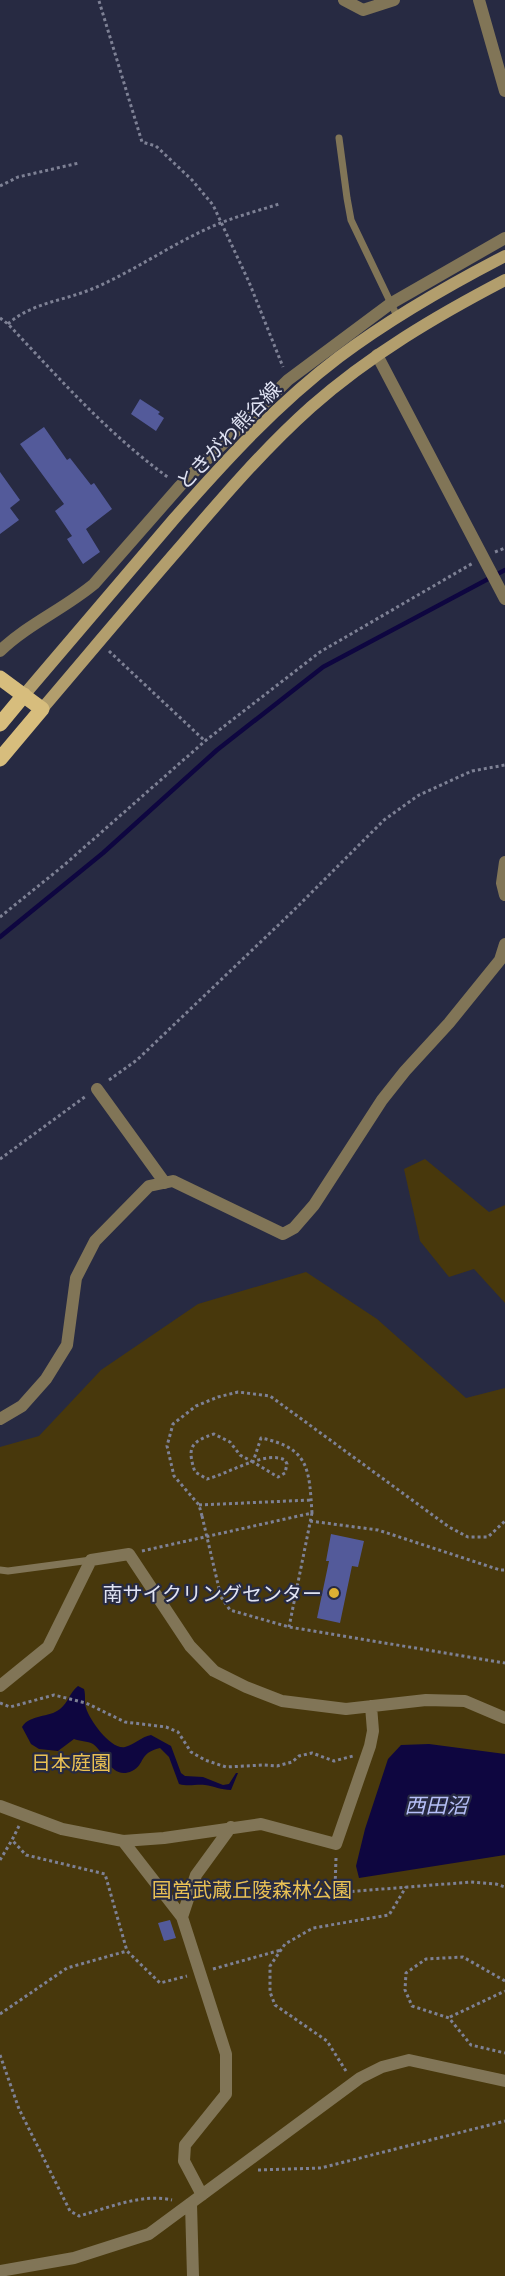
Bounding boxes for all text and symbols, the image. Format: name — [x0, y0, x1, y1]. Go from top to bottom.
street label: ときがわ熊谷線 — [171, 376, 285, 494]
place label: 南サイクリングセンター — [102, 1581, 322, 1605]
marker: 南サイクリングセンター — [327, 1586, 341, 1600]
park label: 日本庭園 — [31, 1750, 111, 1774]
water label: 西田沼 — [405, 1792, 470, 1817]
park label: 国営武蔵丘陵森林公園 — [152, 1877, 352, 1901]

